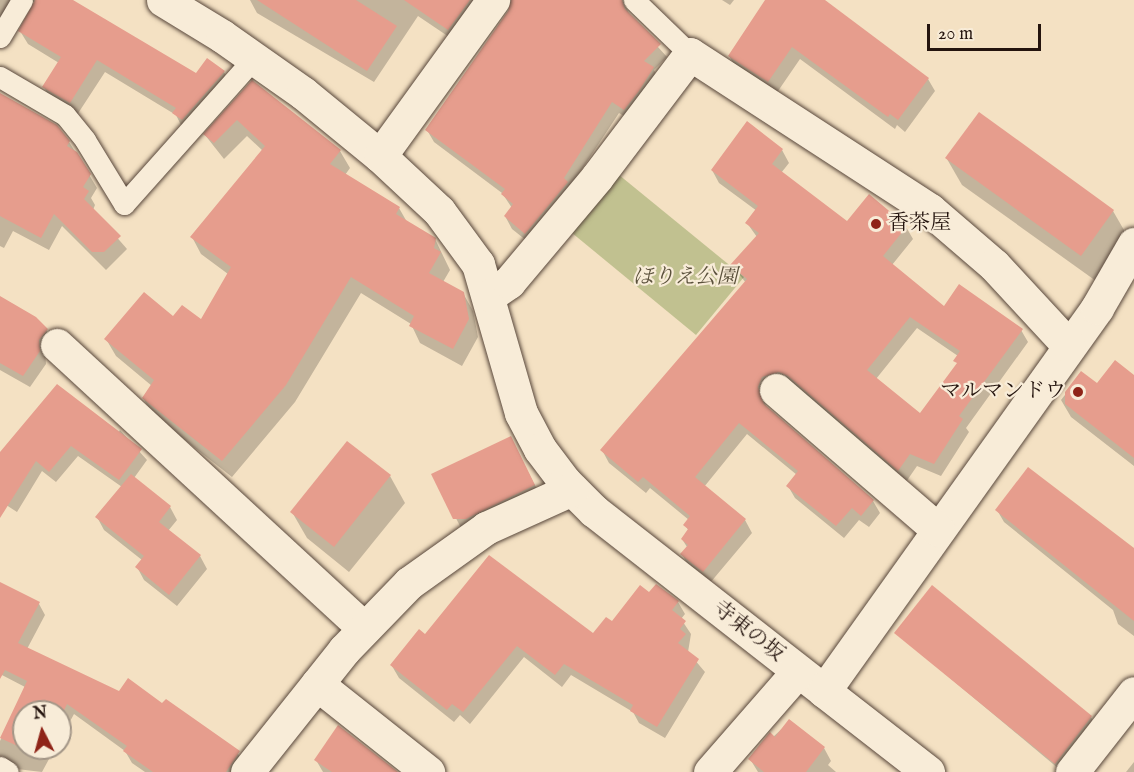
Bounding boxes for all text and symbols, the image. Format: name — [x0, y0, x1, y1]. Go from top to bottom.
scale bar — [930, 12, 1044, 50]
text: 20 m — [938, 23, 973, 46]
place label: 香茶屋 — [888, 211, 951, 237]
marker: 香茶屋 — [869, 217, 883, 231]
park label: ほりえ公園 — [633, 265, 737, 291]
place label: マルマンドウ — [940, 379, 1066, 405]
marker: マルマンドウ — [1071, 385, 1085, 399]
street label: 寺東の坂 — [707, 596, 789, 668]
north arrow — [12, 700, 72, 760]
text: N — [32, 703, 48, 725]

